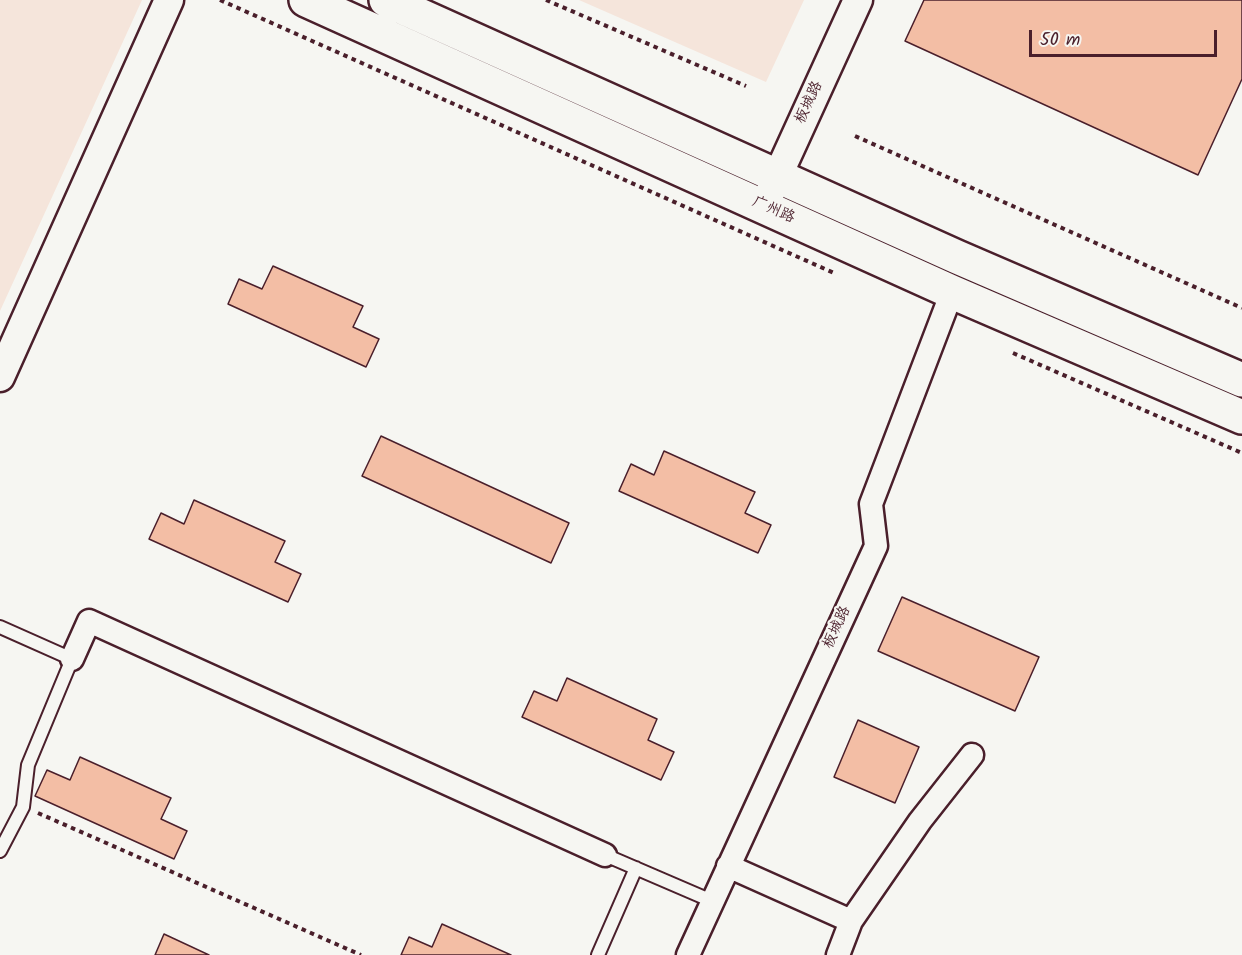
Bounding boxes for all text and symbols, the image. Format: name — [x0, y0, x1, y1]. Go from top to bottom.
scale bar — [1032, 18, 1220, 56]
text: 50 m — [1040, 26, 1080, 55]
street label: 板城路 — [792, 79, 828, 127]
street label: 广州路 — [749, 194, 797, 228]
street label: 板城路 — [820, 604, 856, 652]

